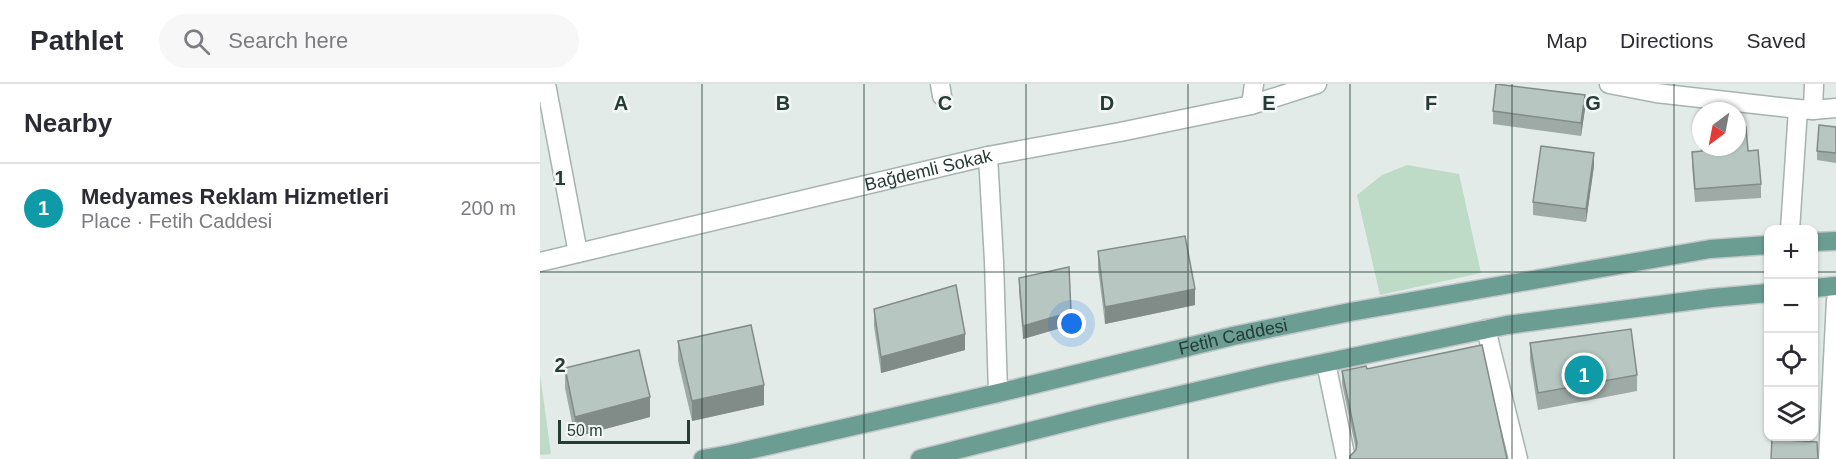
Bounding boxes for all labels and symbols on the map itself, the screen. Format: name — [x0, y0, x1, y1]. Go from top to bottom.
text: A — [614, 92, 628, 114]
text: B — [776, 92, 790, 114]
text: C — [938, 92, 952, 114]
text: D — [1100, 92, 1114, 114]
text: E — [1262, 92, 1276, 114]
text: F — [1425, 92, 1437, 114]
text: G — [1585, 92, 1601, 114]
north arrow — [1692, 102, 1746, 156]
street label: Bağdemli Sokak — [863, 145, 995, 195]
text: 1 — [554, 167, 566, 189]
your location — [1057, 309, 1086, 338]
street label: Fetih Caddesi — [1177, 315, 1289, 359]
pin: 1 — [1564, 352, 1604, 398]
text: 2 — [554, 354, 566, 376]
scale bar — [558, 417, 690, 444]

